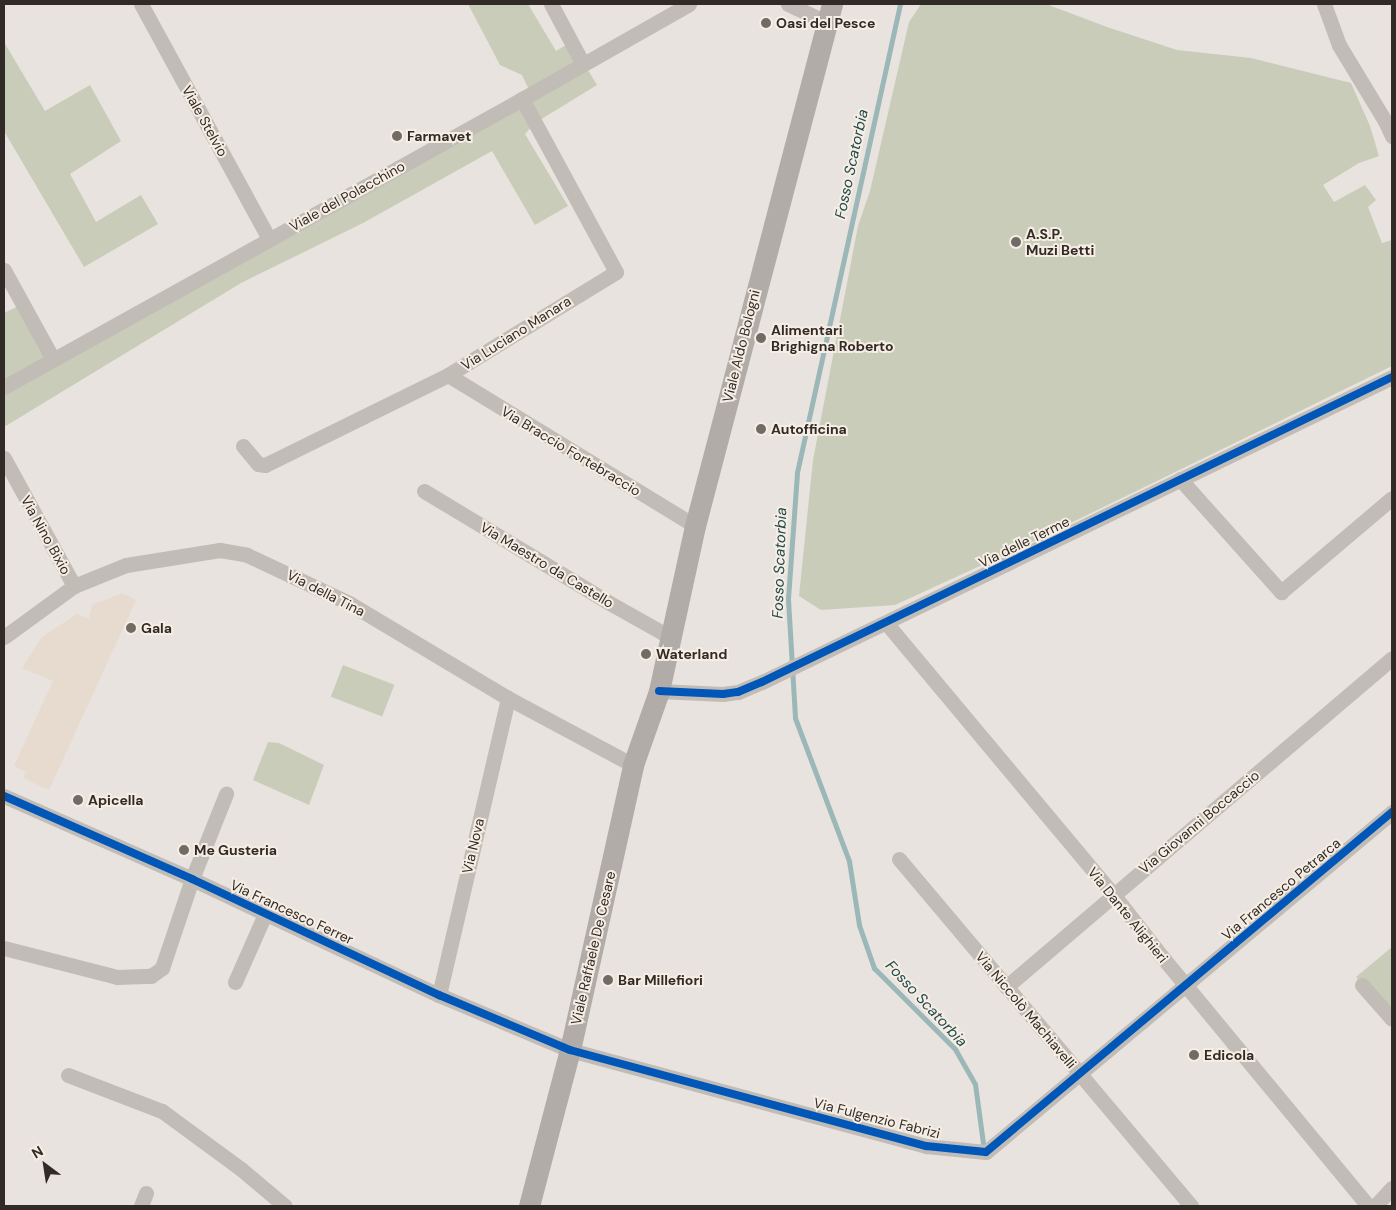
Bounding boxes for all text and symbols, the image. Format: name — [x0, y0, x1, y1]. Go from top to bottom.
place label: Oasi del Pesce — [776, 15, 875, 31]
marker: Oasi del Pesce — [760, 17, 772, 29]
street label: Viale Stelvio — [179, 83, 231, 159]
water label: Fosso Scatorbia — [832, 108, 872, 220]
place label: Farmavet — [407, 128, 471, 144]
marker: Farmavet — [391, 130, 403, 142]
street label: Viale del Polacchino — [286, 157, 408, 235]
place label: A.S.P. Muzi Betti — [1026, 226, 1094, 258]
marker: A.S.P. Muzi Betti — [1010, 236, 1022, 248]
street label: Viale Aldo Bologni — [719, 288, 763, 404]
street label: Via Luciano Manara — [458, 292, 574, 374]
place label: Alimentari Brighigna Roberto — [771, 322, 894, 354]
marker: Alimentari Brighigna Roberto — [755, 332, 767, 344]
street label: Via Braccio Fortebraccio — [498, 403, 644, 499]
place label: Autofficina — [771, 421, 847, 437]
marker: Autofficina — [755, 423, 767, 435]
street label: Via Nino Bixio — [17, 493, 75, 577]
water label: Fosso Scatorbia — [769, 507, 791, 619]
street label: Via delle Terme — [976, 513, 1072, 571]
street label: Via Maestro da Castello — [477, 518, 617, 612]
street label: Via della Tina — [284, 566, 368, 620]
place label: Gala — [141, 620, 172, 636]
marker: Gala — [125, 622, 137, 634]
place label: Waterland — [656, 646, 727, 662]
marker: Waterland — [640, 648, 652, 660]
street label: Via Giovanni Boccaccio — [1135, 767, 1263, 877]
place label: Apicella — [88, 792, 144, 808]
marker: Apicella — [72, 794, 84, 806]
street label: Via Nova — [458, 817, 488, 875]
street label: Via Francesco Petrarca — [1218, 834, 1344, 944]
place label: Me Gusteria — [194, 842, 277, 858]
marker: Me Gusteria — [178, 844, 190, 856]
street label: Via Dante Alighieri — [1084, 864, 1172, 966]
street label: Viale Raffaele De Cesare — [567, 869, 619, 1027]
street label: Via Francesco Ferrer — [228, 876, 356, 948]
street label: Via Niccolò Machiavelli — [972, 948, 1080, 1072]
water label: Fosso Scatorbia — [881, 957, 971, 1051]
place label: Bar Millefiori — [618, 972, 703, 988]
marker: Bar Millefiori — [602, 974, 614, 986]
place label: Edicola — [1204, 1047, 1254, 1063]
marker: Edicola — [1188, 1049, 1200, 1061]
street label: Via Fulgenzio Fabrizi — [812, 1094, 942, 1142]
north arrow — [20, 1140, 70, 1190]
text: N — [28, 1142, 46, 1162]

